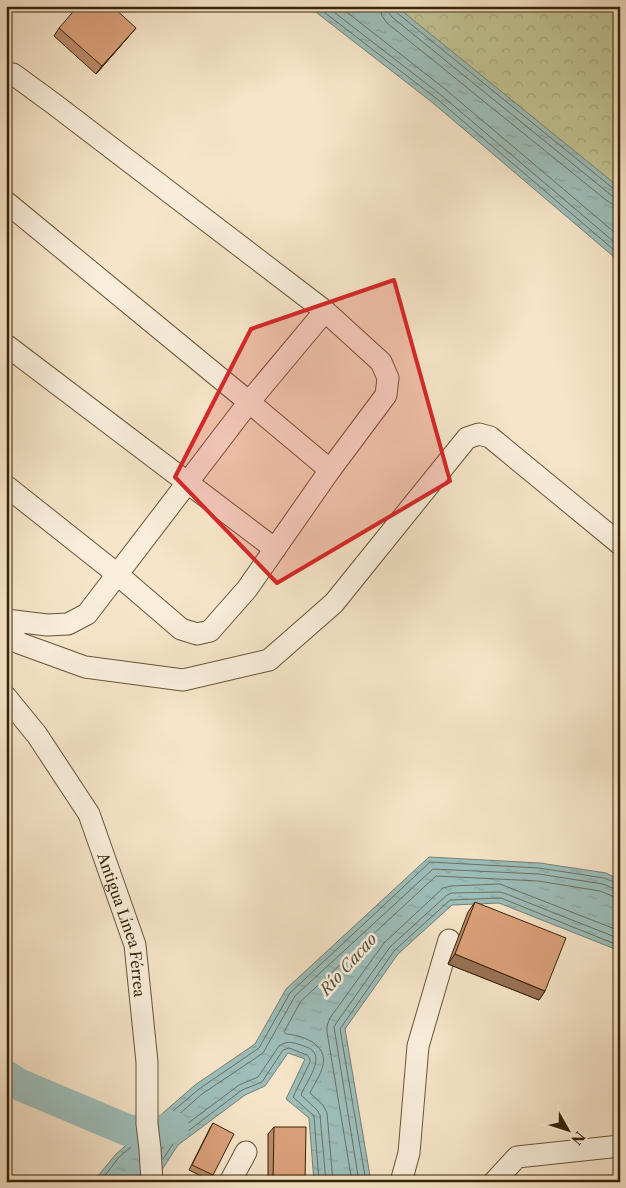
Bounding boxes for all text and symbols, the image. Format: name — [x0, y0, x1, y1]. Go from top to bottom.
street label: Antigua Línea Férrea — [93, 849, 150, 998]
water label: Río Cacao — [314, 929, 381, 1001]
north arrow — [544, 1106, 594, 1156]
text: N — [567, 1128, 589, 1149]

